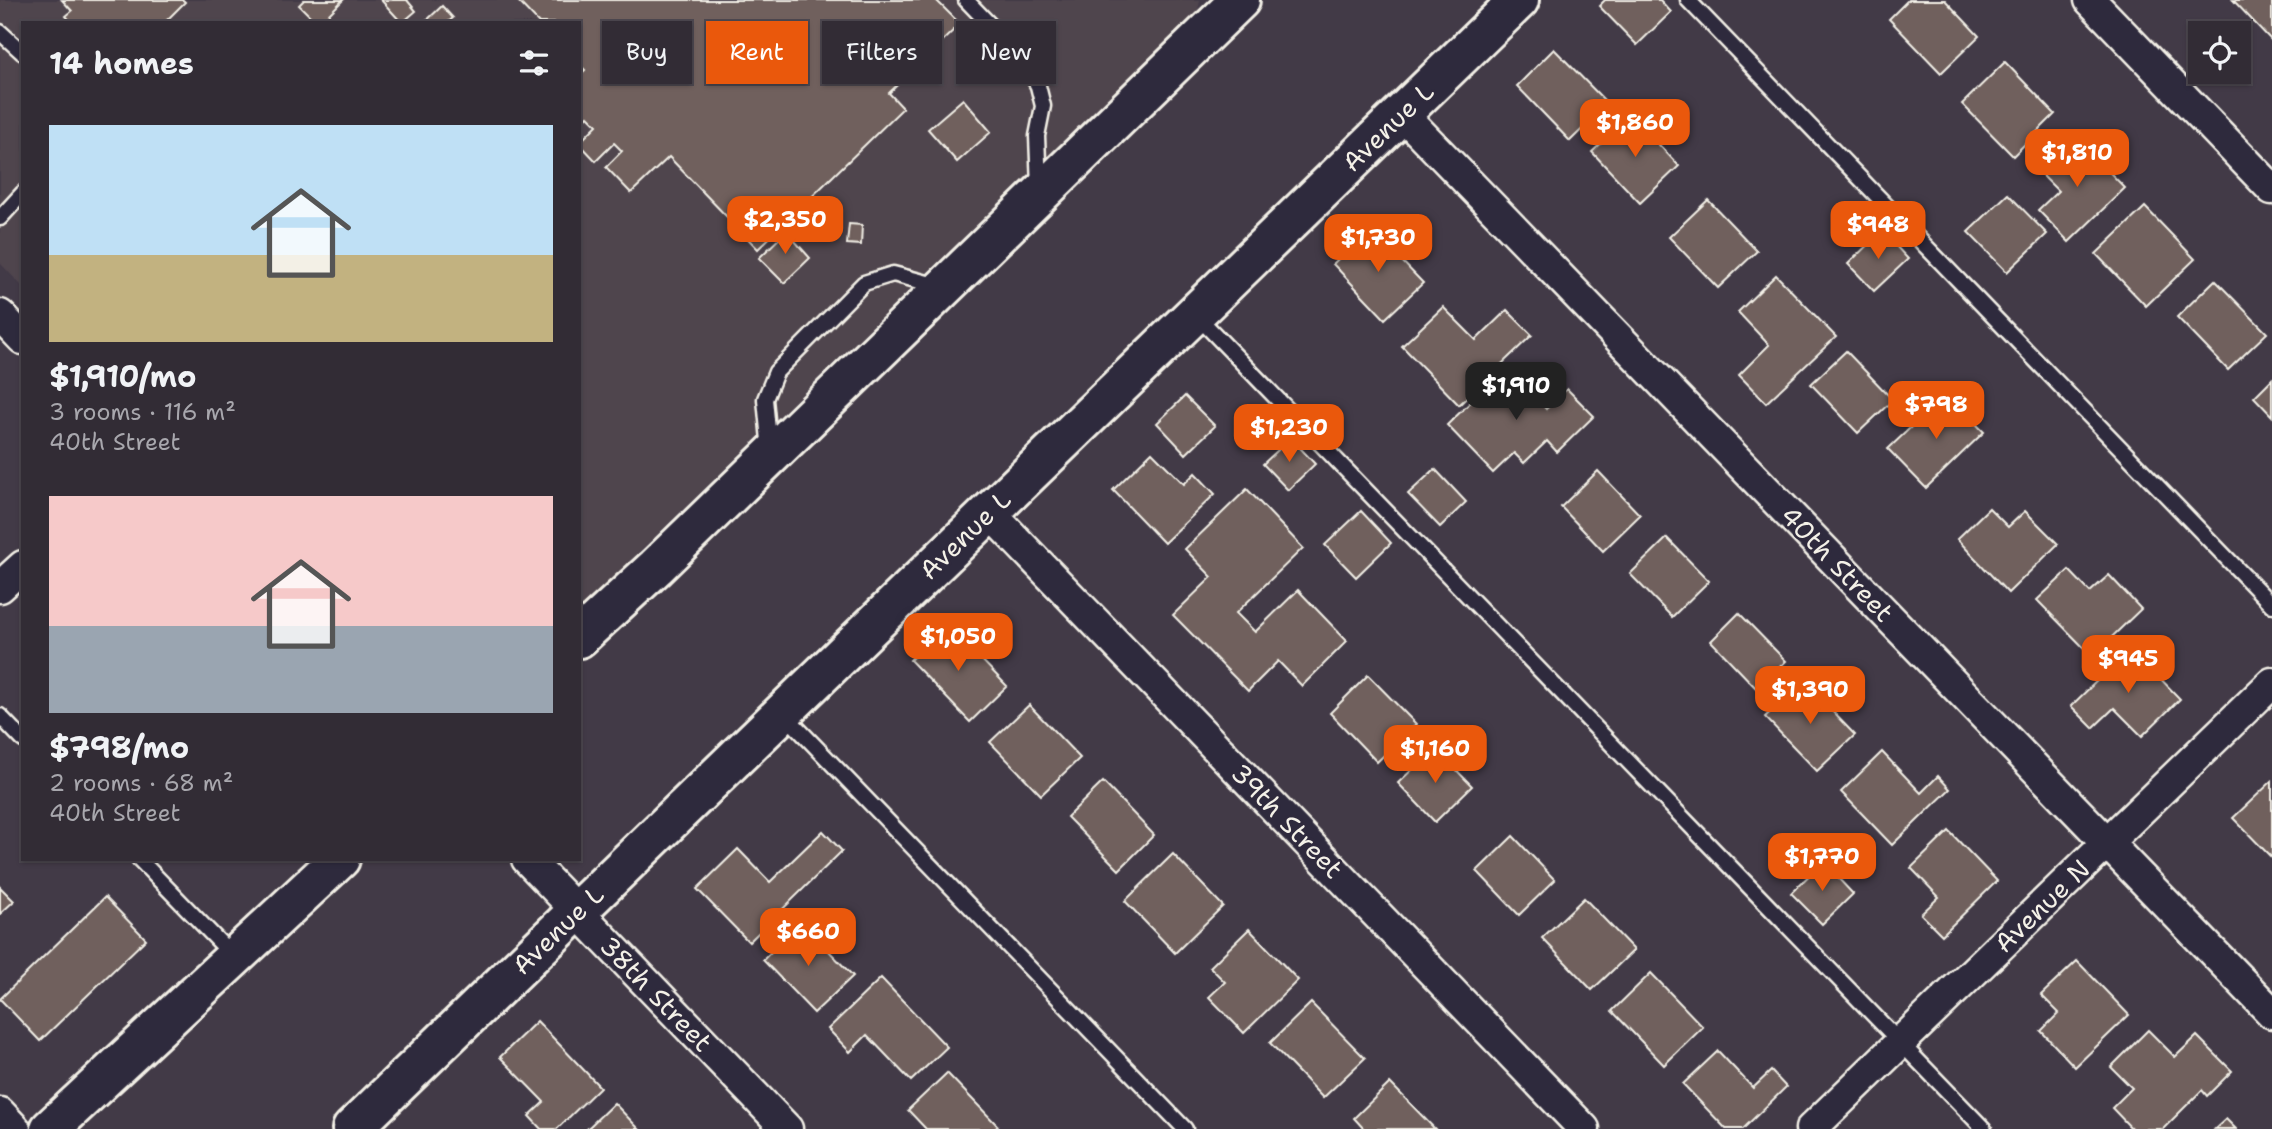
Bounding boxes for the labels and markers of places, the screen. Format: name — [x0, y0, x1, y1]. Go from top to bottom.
pin: $1,860 — [1578, 100, 1692, 159]
pin: $1,810 — [2020, 130, 2134, 189]
pin: $2,350 — [728, 196, 842, 256]
pin: $948 — [1837, 202, 1919, 261]
pin: $1,730 — [1321, 215, 1435, 274]
pin: $1,910 — [1459, 362, 1573, 422]
pin: $798 — [1895, 382, 1977, 441]
pin: $1,230 — [1232, 405, 1346, 464]
pin: $1,050 — [901, 614, 1015, 673]
pin: $945 — [2087, 636, 2169, 695]
pin: $1,390 — [1753, 666, 1867, 726]
pin: $1,160 — [1378, 726, 1492, 785]
pin: $1,770 — [1765, 834, 1879, 893]
pin: $660 — [767, 908, 849, 968]

